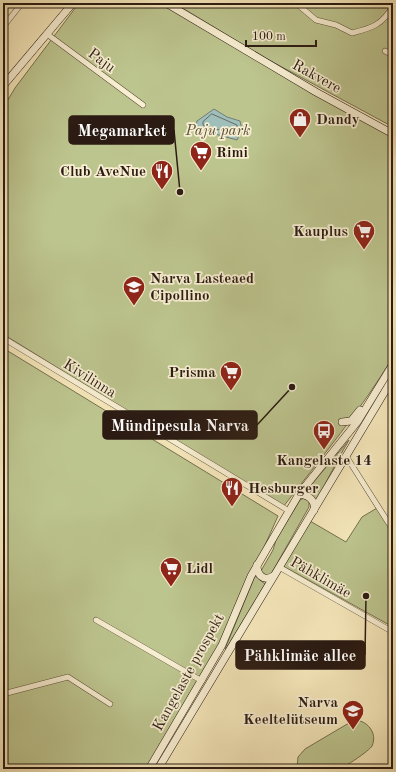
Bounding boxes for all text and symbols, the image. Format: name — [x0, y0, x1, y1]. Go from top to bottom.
scale bar — [246, 22, 316, 48]
text: 100 m — [252, 31, 286, 43]
street label: Paju — [85, 46, 118, 76]
street label: Rakvere — [289, 58, 343, 97]
shop icon: Dandy — [287, 106, 313, 139]
place label: Dandy — [316, 113, 360, 128]
callout: Megamarket — [69, 116, 174, 144]
text: Megamarket — [78, 124, 167, 140]
park label: Paju park — [185, 124, 250, 139]
supermarket icon: Rimi — [188, 139, 214, 172]
place label: Rimi — [216, 146, 248, 161]
restaurant icon: Club AveNue — [149, 158, 175, 191]
place label: Club AveNue — [60, 165, 146, 180]
supermarket icon: Kauplus — [351, 218, 377, 251]
place label: Kauplus — [293, 225, 348, 240]
place label: Narva Lasteaed Cipollino — [150, 272, 254, 304]
school or university icon: Narva Lasteaed Cipollino — [121, 274, 147, 307]
street label: Kivilinna — [60, 357, 119, 402]
supermarket icon: Prisma — [218, 359, 244, 392]
place label: Prisma — [168, 366, 216, 381]
callout: Mündipesula Narva — [103, 411, 257, 439]
bus stop icon: Kangelaste 14 — [311, 418, 337, 451]
text: Mündipesula Narva — [111, 419, 249, 435]
place label: Kangelaste 14 — [276, 454, 372, 469]
restaurant icon: Hesburger — [219, 475, 245, 508]
place label: Hesburger — [248, 482, 319, 497]
supermarket icon: Lidl — [158, 555, 184, 588]
street label: Pähklimäe — [287, 555, 353, 602]
place label: Lidl — [186, 562, 214, 577]
street label: Kangelaste prospekt — [151, 611, 228, 734]
callout: Pähklimäe allee — [236, 641, 365, 669]
text: Pähklimäe allee — [244, 649, 356, 665]
place label: Narva Keeltelütseum — [243, 696, 338, 728]
school or university icon: Narva Keeltelütseum — [340, 698, 366, 731]

